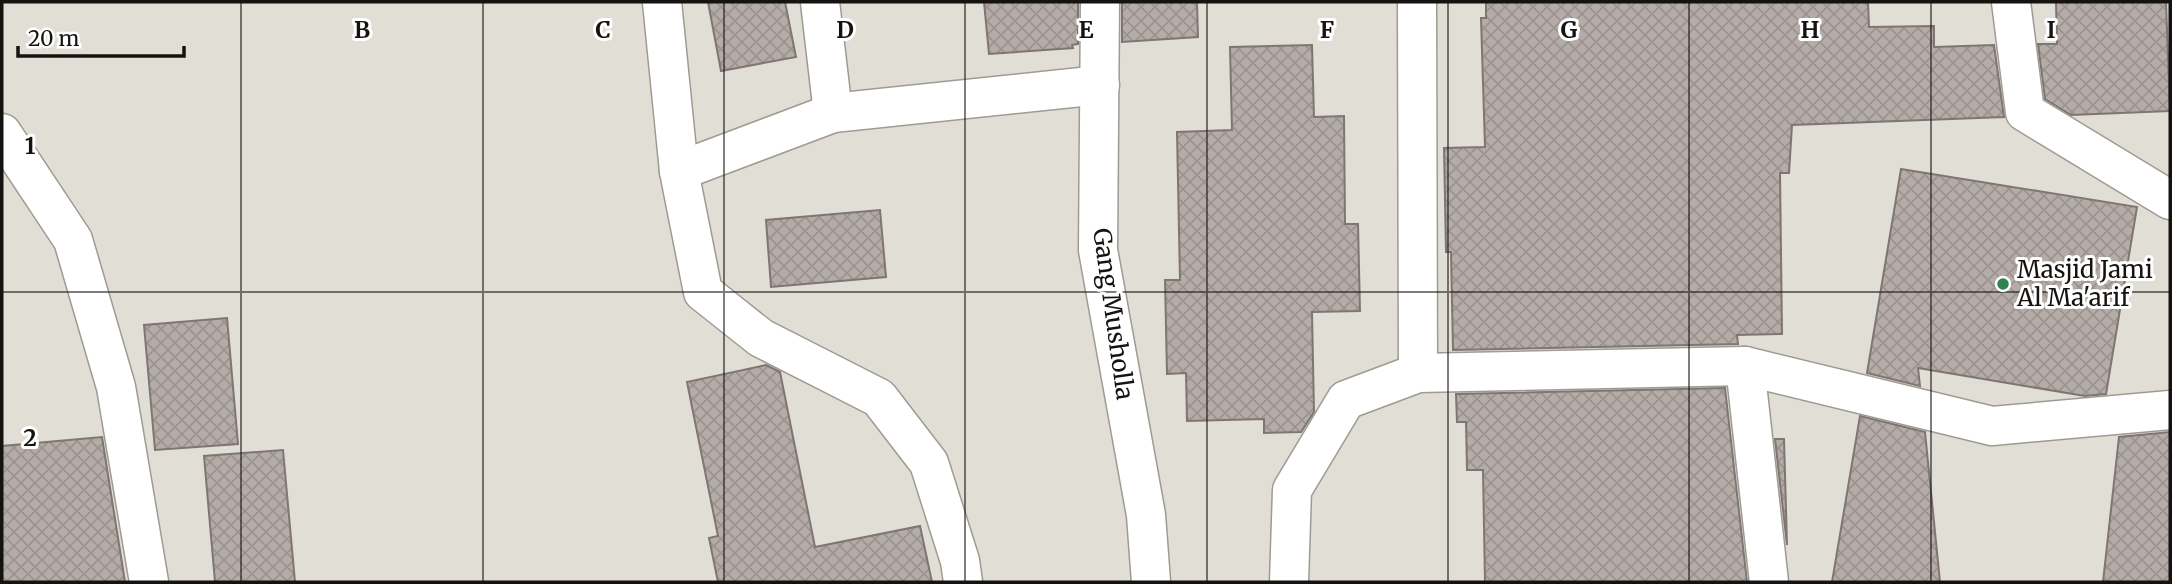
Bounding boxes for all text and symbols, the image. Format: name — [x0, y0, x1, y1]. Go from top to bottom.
scale bar — [18, 14, 184, 58]
text: B — [354, 15, 370, 44]
text: C — [595, 15, 611, 44]
text: D — [836, 15, 854, 44]
text: E — [1078, 15, 1094, 44]
text: F — [1320, 15, 1334, 44]
text: G — [1561, 15, 1578, 44]
text: H — [1801, 15, 1820, 44]
text: I — [2046, 15, 2056, 44]
text: 20 m — [28, 25, 80, 52]
text: 1 — [25, 131, 36, 160]
street label: Gang Musholla — [1086, 226, 1141, 402]
place label: Masjid Jami Al Ma'arif — [2016, 254, 2153, 313]
marker: Masjid Jami Al Ma'arif — [1995, 276, 2011, 292]
text: 2 — [23, 423, 37, 452]

